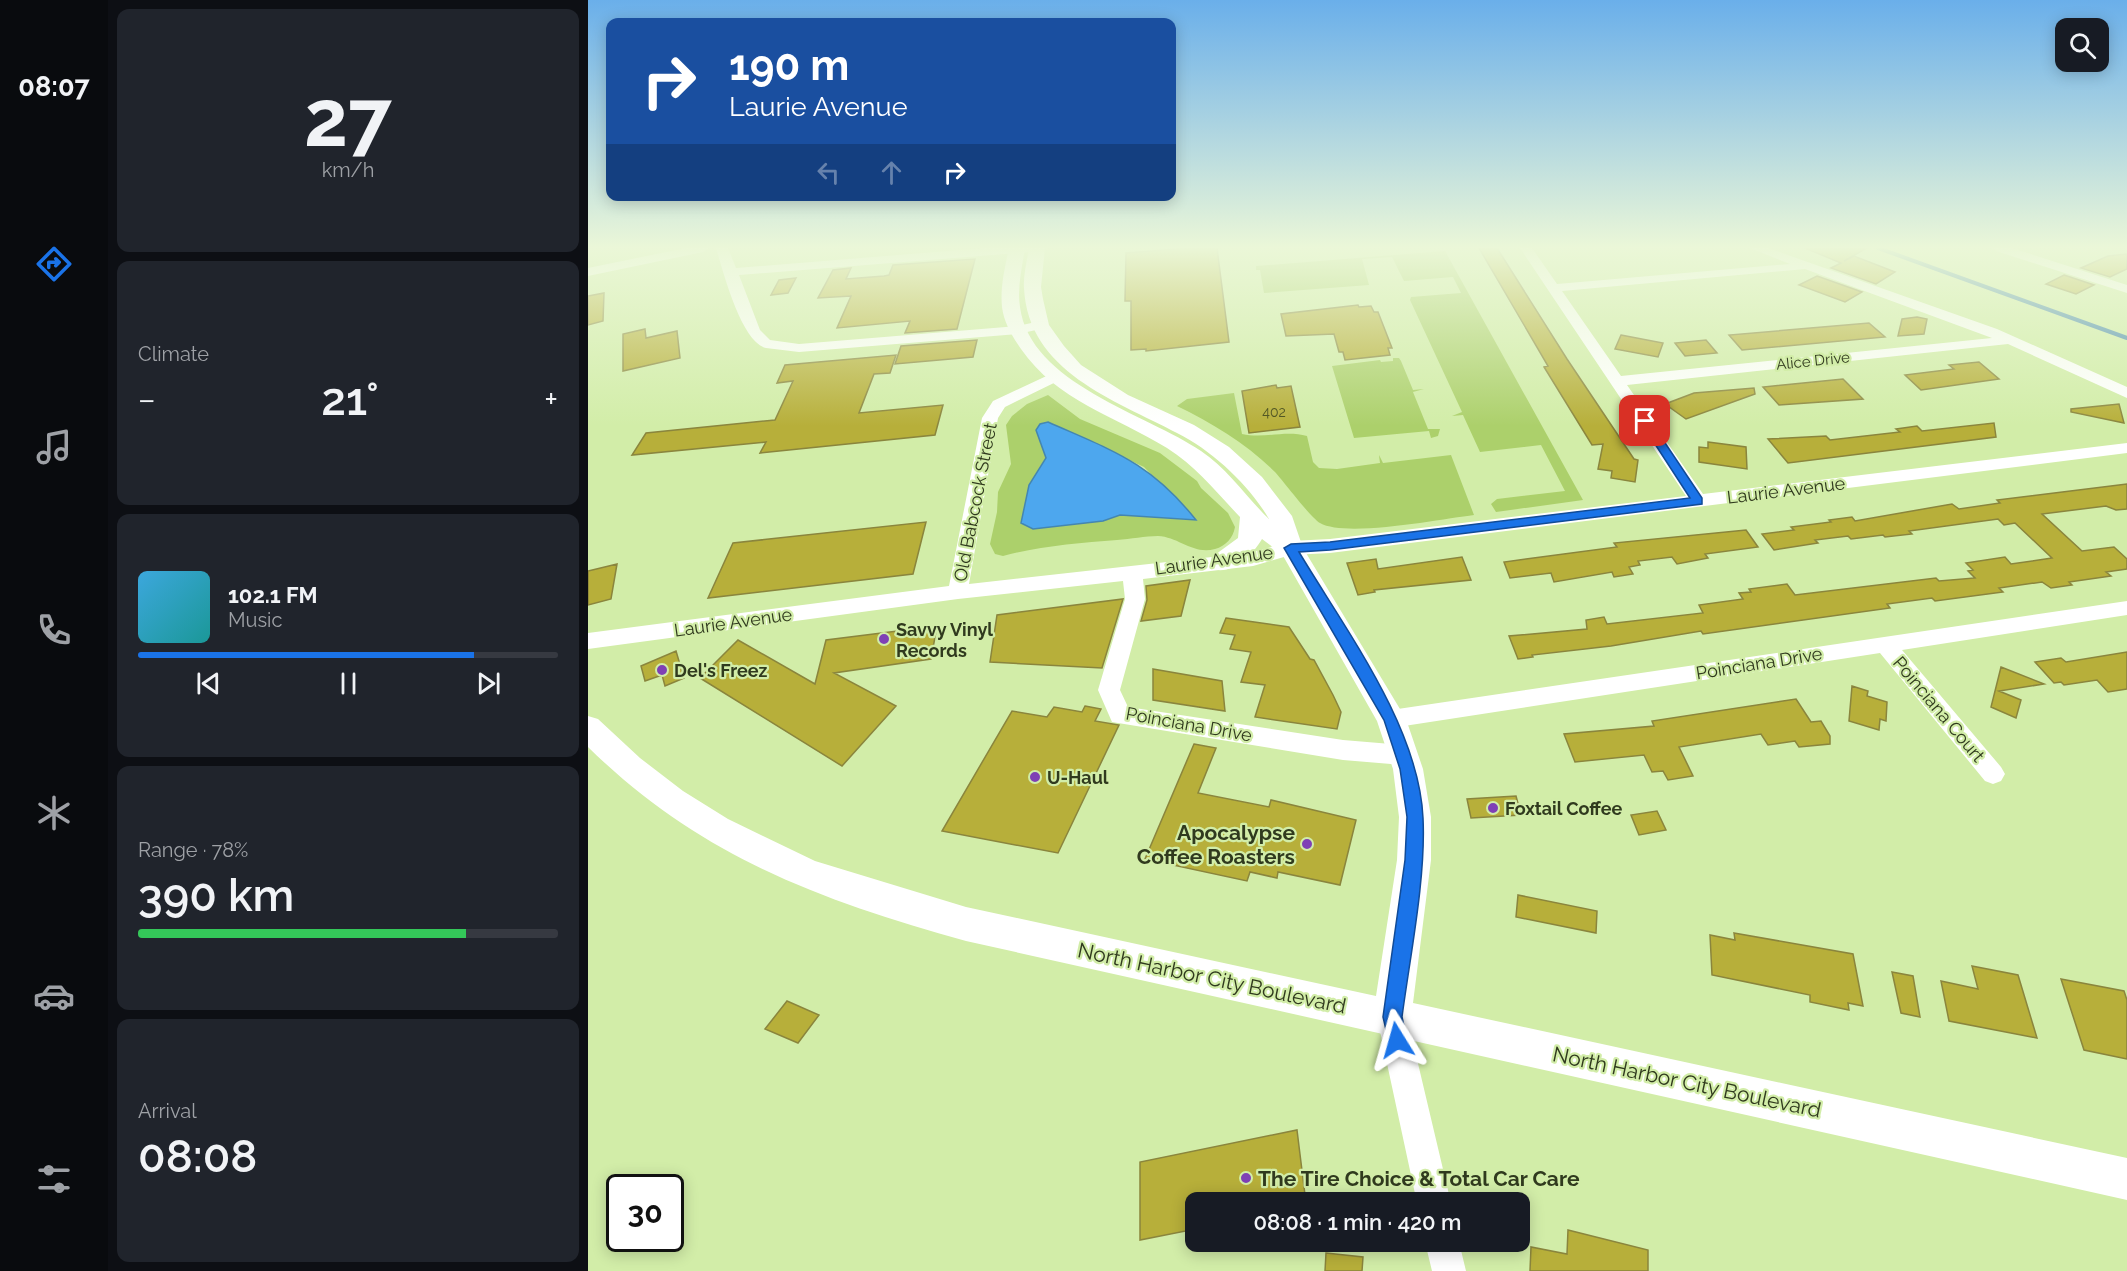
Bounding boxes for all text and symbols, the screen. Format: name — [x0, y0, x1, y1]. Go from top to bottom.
map controls — [2055, 18, 2109, 72]
button: search — [2055, 18, 2109, 72]
text: 190 m — [729, 41, 849, 90]
icon: right — [630, 42, 708, 120]
text: 08:07 — [18, 71, 90, 102]
text: 27 — [304, 73, 392, 164]
text: Laurie Avenue — [729, 91, 908, 122]
icon: left — [812, 156, 845, 189]
icon: ahead — [875, 156, 908, 189]
icon: right — [938, 156, 971, 189]
text: km/h — [322, 158, 374, 182]
icon: directions — [33, 243, 75, 285]
text: Climate — [138, 342, 209, 366]
street label: Alice Drive — [1775, 348, 1851, 374]
text: 21° — [321, 373, 379, 426]
text: − — [138, 380, 156, 419]
text: + — [544, 380, 558, 419]
pin — [1619, 395, 1670, 446]
house number: 402 — [1262, 404, 1286, 420]
icon: arrive — [1628, 404, 1661, 437]
street label: Old Babcock Street — [949, 421, 1001, 583]
icon: music — [33, 426, 75, 468]
street label: Laurie Avenue — [1726, 472, 1847, 508]
street label: Laurie Avenue — [1154, 541, 1275, 579]
text: 102.1 FM — [228, 582, 318, 608]
street label: Laurie Avenue — [673, 603, 794, 641]
text: Music — [228, 608, 282, 632]
icon: phone — [33, 609, 75, 651]
place label: Savvy Vinyl Records — [896, 619, 993, 661]
marker: Savvy Vinyl Records — [877, 632, 891, 646]
street label: Poinciana Drive — [1694, 643, 1824, 683]
street label: Poinciana Court — [1889, 652, 1989, 766]
place label: Del's Freez — [674, 660, 767, 681]
marker: Del's Freez — [655, 663, 669, 677]
icon: previous — [192, 667, 225, 700]
icon: pause — [332, 667, 365, 700]
icon: next — [472, 667, 505, 700]
street label: Poinciana Drive — [1124, 703, 1254, 745]
place label: U-Haul — [1047, 767, 1109, 788]
marker: U-Haul — [1028, 770, 1042, 784]
icon: climate — [33, 792, 75, 834]
place label: Foxtail Coffee — [1505, 798, 1623, 819]
marker: Foxtail Coffee — [1486, 801, 1500, 815]
place label: Apocalypse Coffee Roasters — [1137, 820, 1295, 869]
marker: Apocalypse Coffee Roasters — [1300, 837, 1314, 851]
text: Range · 78% — [138, 838, 248, 862]
text: 390 km — [138, 869, 294, 922]
street label: North Harbor City Boulevard — [1075, 937, 1349, 1019]
icon: car — [33, 975, 75, 1017]
position arrow — [1365, 1008, 1429, 1072]
street label: North Harbor City Boulevard — [1550, 1041, 1824, 1123]
text: Arrival — [138, 1099, 197, 1123]
text: 08:08 — [138, 1130, 257, 1183]
icon: filters — [33, 1158, 75, 1200]
place label: The Tire Choice & Total Car Care — [1258, 1166, 1580, 1191]
marker: The Tire Choice & Total Car Care — [1239, 1171, 1253, 1185]
speed limit sign: 30 — [606, 1174, 684, 1252]
text: 08:08 · 1 min · 420 m — [1254, 1209, 1461, 1235]

